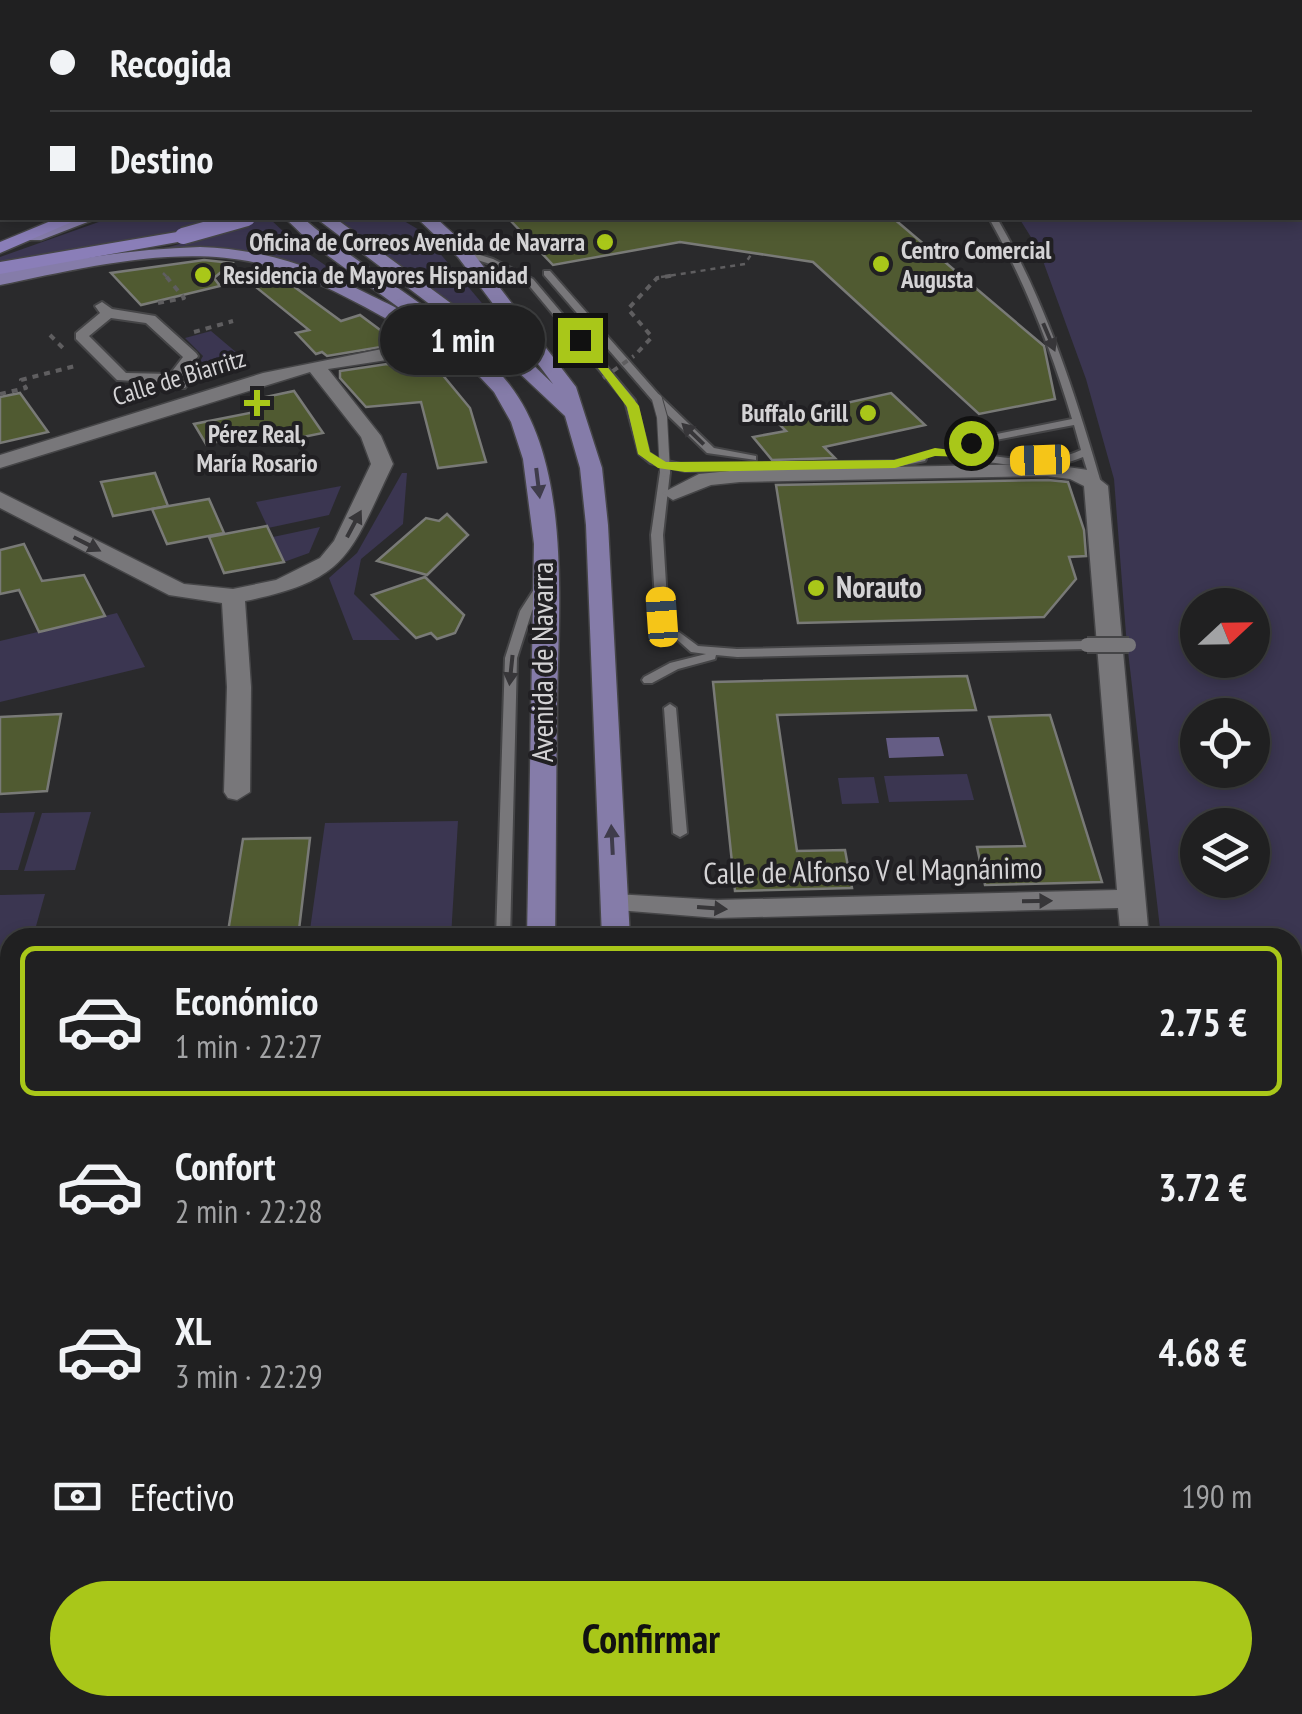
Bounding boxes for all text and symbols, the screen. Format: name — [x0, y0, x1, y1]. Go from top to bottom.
text: Recogida — [110, 38, 232, 87]
text: Destino — [110, 134, 213, 183]
place label: Oficina de Correos Avenida de Navarra — [249, 226, 585, 258]
marker: Oficina de Correos Avenida de Navarra — [594, 231, 616, 253]
place label: Centro Comercial Augusta — [900, 234, 1052, 295]
marker: Centro Comercial Augusta — [870, 253, 892, 275]
place label: Residencia de Mayores Hispanidad — [223, 259, 528, 291]
marker: Residencia de Mayores Hispanidad — [192, 264, 214, 286]
callout: 1 min — [380, 305, 545, 375]
route end — [558, 318, 603, 363]
text: 1 min — [430, 319, 495, 361]
one-way arrow — [1041, 323, 1057, 353]
street label: Calle de Biarritz — [109, 342, 249, 412]
marker: Pérez Real, María Rosario — [246, 392, 268, 414]
place label: Buffalo Grill — [741, 397, 849, 429]
marker: Buffalo Grill — [857, 402, 879, 424]
place label: Pérez Real, María Rosario — [196, 418, 318, 479]
route start — [949, 421, 994, 466]
one-way arrow — [681, 423, 705, 446]
car — [1009, 444, 1071, 476]
one-way arrow — [530, 468, 546, 500]
one-way arrow — [345, 510, 362, 539]
one-way arrow — [72, 535, 101, 552]
street label: Avenida de Navarra — [522, 562, 561, 762]
place label: Norauto — [836, 567, 922, 606]
marker: Norauto — [805, 577, 827, 599]
car — [645, 586, 679, 648]
north arrow — [1180, 588, 1270, 678]
map controls — [1180, 588, 1270, 898]
one-way arrow — [503, 655, 519, 686]
button: locate — [1180, 698, 1270, 788]
button: layers — [1180, 808, 1270, 898]
one-way arrow — [604, 824, 620, 856]
street label: Calle de Alfonso V el Magnánimo — [703, 847, 1043, 892]
one-way arrow — [1021, 893, 1053, 909]
one-way arrow — [696, 900, 728, 916]
icon: car — [55, 976, 145, 1066]
text: Económico — [175, 976, 319, 1025]
text: 2.75 € — [1158, 997, 1247, 1046]
text: 1 min · 22:27 — [175, 1025, 323, 1067]
icon: car — [55, 1141, 145, 1231]
text: Confort — [175, 1141, 275, 1190]
text: 3.72 € — [1158, 1162, 1247, 1211]
text: 2 min · 22:28 — [175, 1190, 323, 1232]
icon: car — [55, 1306, 145, 1396]
text: XL — [175, 1306, 211, 1355]
text: 4.68 € — [1158, 1327, 1247, 1376]
text: 3 min · 22:29 — [175, 1355, 323, 1397]
icon: cash — [50, 1469, 105, 1524]
text: Efectivo — [130, 1472, 235, 1521]
text: 190 m — [1181, 1475, 1252, 1517]
button: Confirmar — [50, 1581, 1252, 1696]

